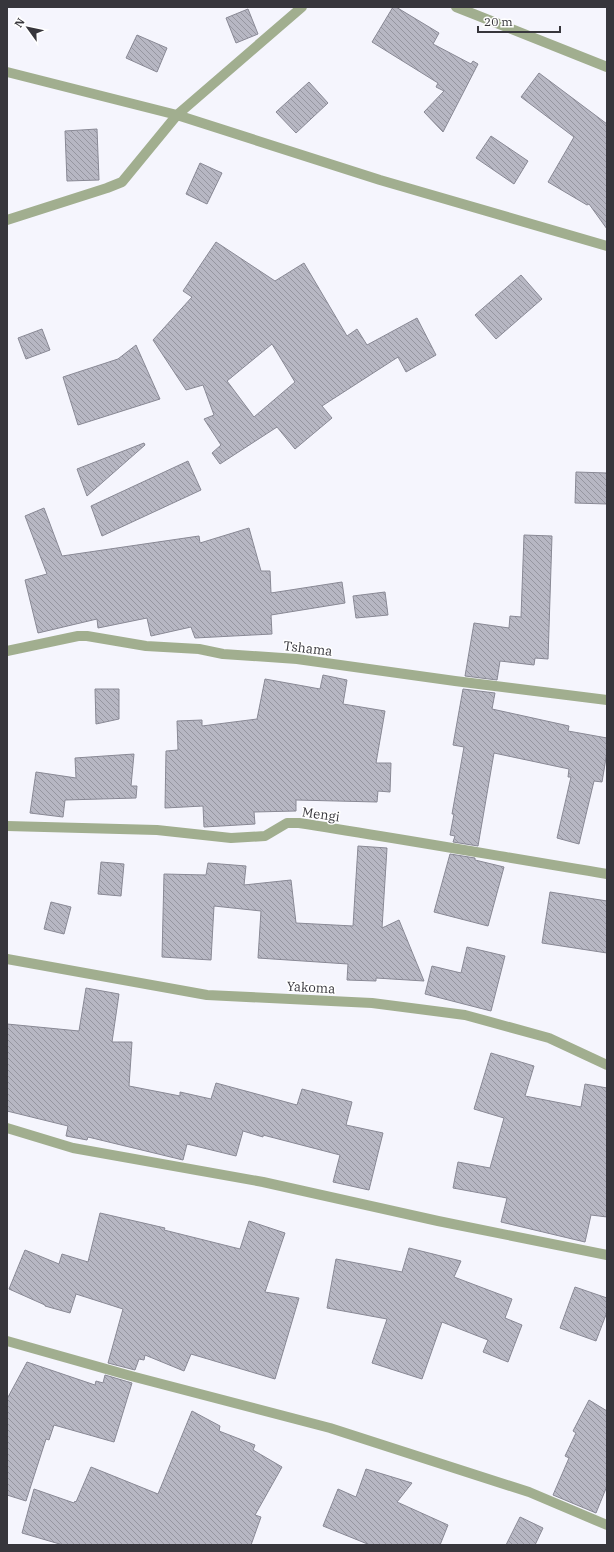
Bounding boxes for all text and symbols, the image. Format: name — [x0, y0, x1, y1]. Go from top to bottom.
north arrow — [8, 8, 48, 48]
scale bar — [478, 8, 560, 34]
text: 20 m — [484, 14, 513, 29]
text: N — [11, 15, 28, 30]
street label: Tshama — [283, 637, 333, 660]
street label: Mengi — [301, 803, 341, 826]
street label: Yakoma — [286, 978, 336, 997]

